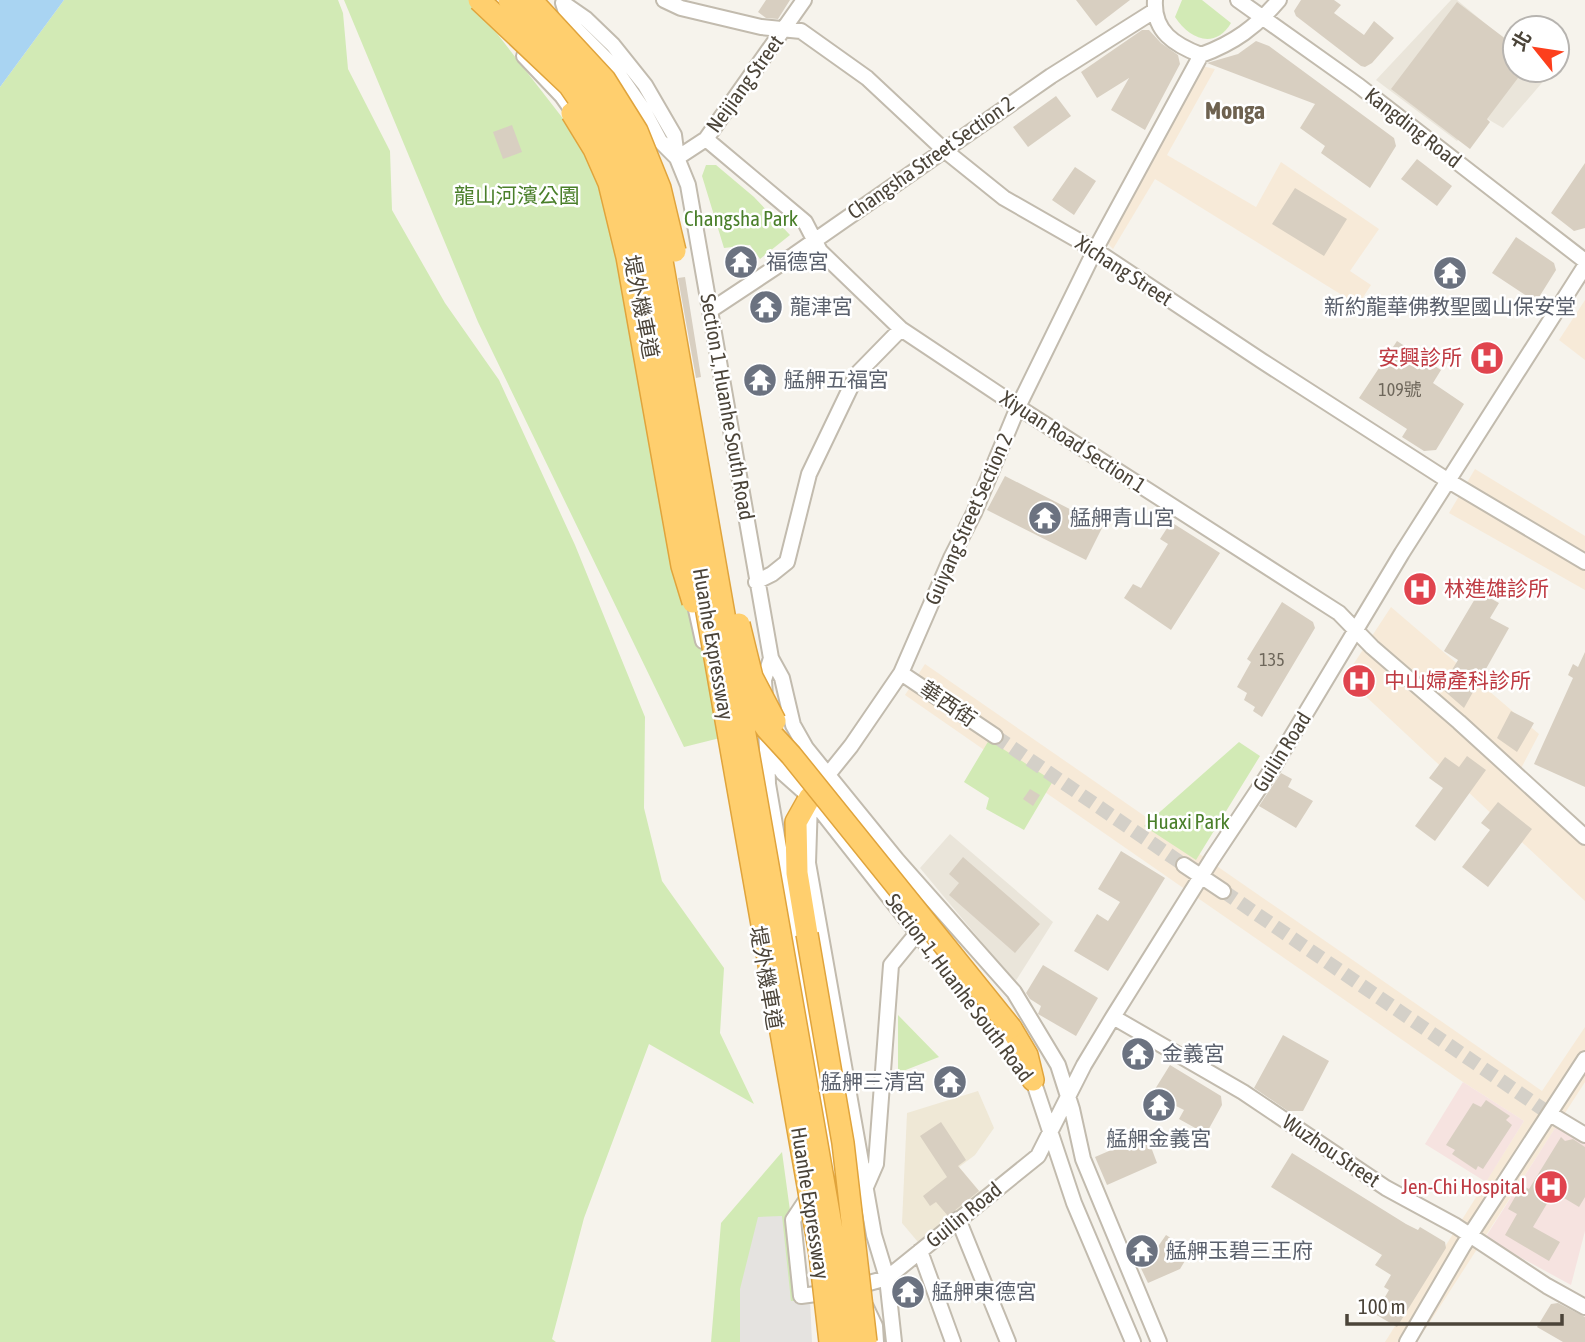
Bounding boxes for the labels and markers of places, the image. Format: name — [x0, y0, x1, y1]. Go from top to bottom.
temple icon: 福德宮 — [722, 243, 760, 281]
place label: 福德宮 — [766, 249, 829, 273]
temple icon: 新約龍華佛教聖國山保安堂 — [1431, 254, 1469, 292]
temple icon: 龍津宮 — [747, 288, 785, 326]
place label: 龍津宮 — [790, 294, 853, 318]
place label: 新約龍華佛教聖國山保安堂 — [1324, 294, 1576, 318]
hospital icon: 安興診所 — [1468, 339, 1506, 377]
place label: 安興診所 — [1378, 345, 1462, 369]
temple icon: 艋舺五福宮 — [741, 361, 779, 399]
place label: 艋舺五福宮 — [784, 367, 889, 391]
temple icon: 艋舺青山宮 — [1026, 499, 1064, 537]
place label: 艋舺青山宮 — [1070, 505, 1175, 529]
hospital icon: 林進雄診所 — [1401, 570, 1439, 608]
place label: 林進雄診所 — [1444, 576, 1549, 600]
hospital icon: 中山婦產科診所 — [1340, 662, 1378, 700]
place label: 中山婦產科診所 — [1384, 668, 1531, 692]
temple icon: 金義宮 — [1119, 1035, 1157, 1073]
place label: 金義宮 — [1162, 1041, 1225, 1065]
temple icon: 艋舺三清宮 — [931, 1063, 969, 1101]
place label: 艋舺三清宮 — [821, 1069, 926, 1093]
temple icon: 艋舺金義宮 — [1140, 1086, 1178, 1124]
place label: 艋舺金義宮 — [1107, 1126, 1212, 1150]
hospital icon: Jen-Chi Hospital — [1532, 1168, 1570, 1206]
place label: Jen-Chi Hospital — [1401, 1174, 1526, 1198]
temple icon: 艋舺玉碧三王府 — [1123, 1232, 1161, 1270]
place label: 艋舺玉碧三王府 — [1166, 1238, 1313, 1262]
temple icon: 艋舺東德宮 — [889, 1273, 927, 1311]
place label: 艋舺東德宮 — [932, 1279, 1037, 1303]

